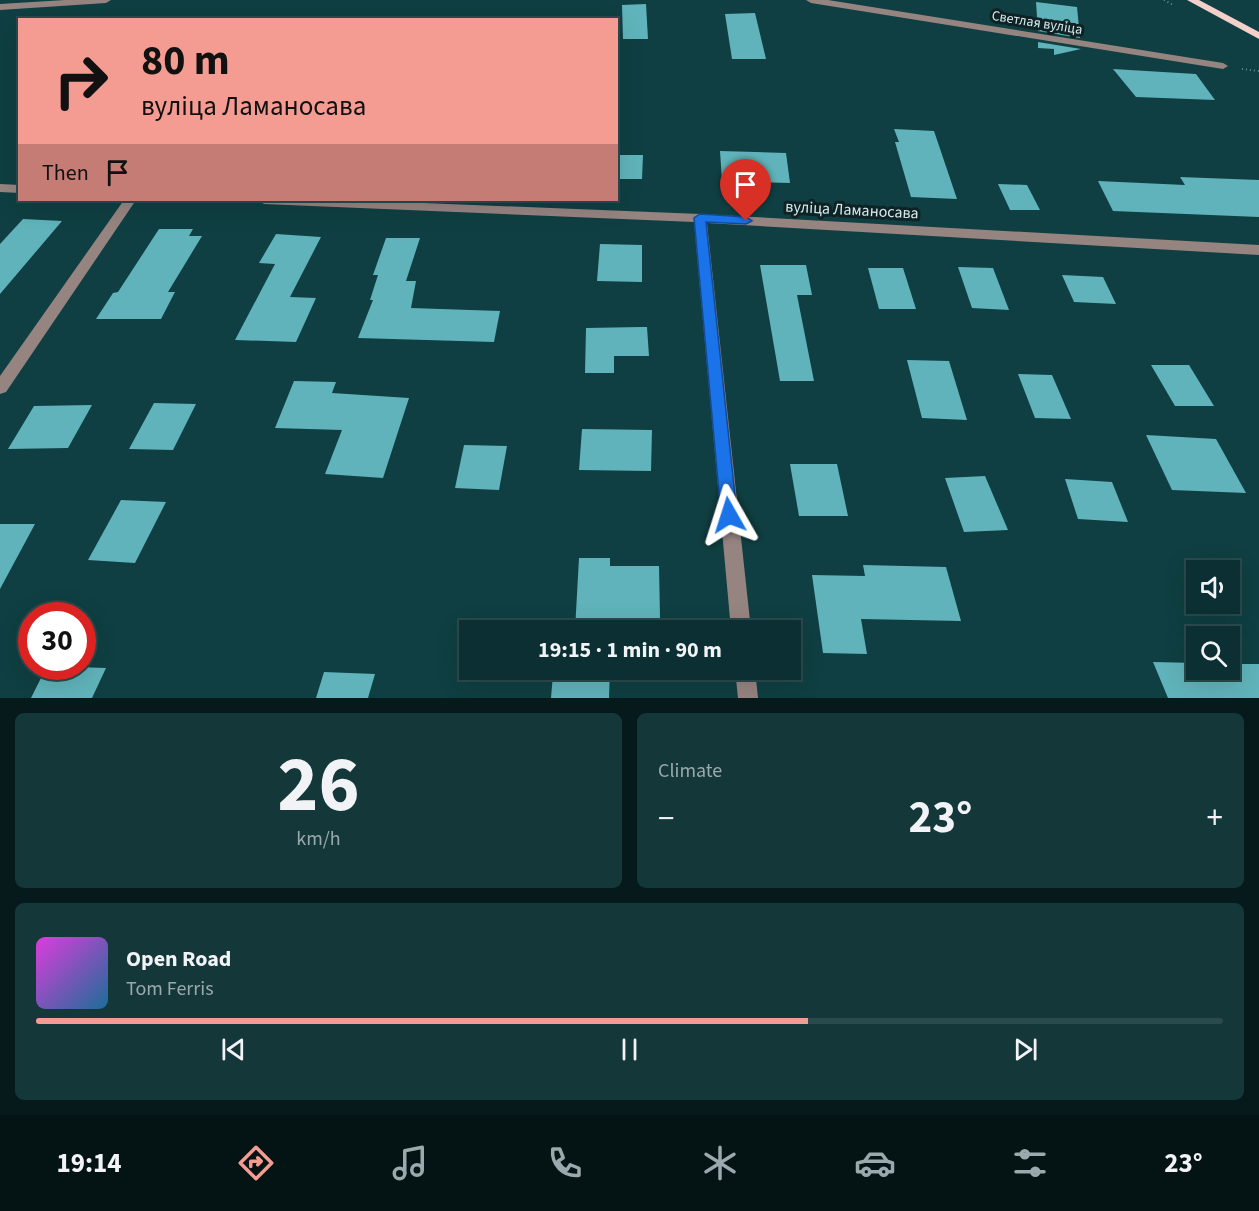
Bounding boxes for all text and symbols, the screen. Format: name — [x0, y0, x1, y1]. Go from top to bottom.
street label: Светлая вуліца — [990, 6, 1084, 40]
text: 80 m — [141, 31, 230, 91]
icon: right — [42, 42, 120, 120]
text: вуліца Ламаносава — [141, 87, 366, 126]
icon: arrive — [101, 156, 134, 189]
text: Then — [42, 157, 89, 189]
pin — [720, 159, 771, 221]
icon: arrive — [729, 168, 762, 201]
street label: вуліца Ламаносава — [785, 196, 919, 224]
position arrow — [697, 483, 761, 547]
map controls — [1186, 560, 1240, 680]
button: sound — [1186, 560, 1240, 614]
speed limit sign: 30 — [18, 602, 96, 680]
button: search — [1186, 626, 1240, 680]
text: 19:15 · 1 min · 90 m — [538, 634, 722, 666]
text: 26 — [277, 730, 360, 841]
text: Climate — [658, 757, 722, 785]
text: 23° — [909, 786, 972, 850]
text: − — [658, 795, 674, 842]
text: + — [1207, 795, 1223, 842]
text: km/h — [296, 825, 341, 853]
text: Open Road — [126, 943, 231, 975]
text: Tom Ferris — [126, 975, 214, 1003]
icon: previous — [217, 1033, 250, 1066]
icon: pause — [613, 1033, 646, 1066]
icon: next — [1009, 1033, 1042, 1066]
icon: directions — [235, 1142, 277, 1184]
icon: music — [389, 1142, 431, 1184]
icon: phone — [544, 1142, 586, 1184]
icon: climate — [699, 1142, 741, 1184]
icon: car — [854, 1142, 896, 1184]
icon: filters — [1009, 1142, 1051, 1184]
text: 19:14 — [56, 1144, 122, 1183]
text: 23° — [1164, 1144, 1203, 1183]

